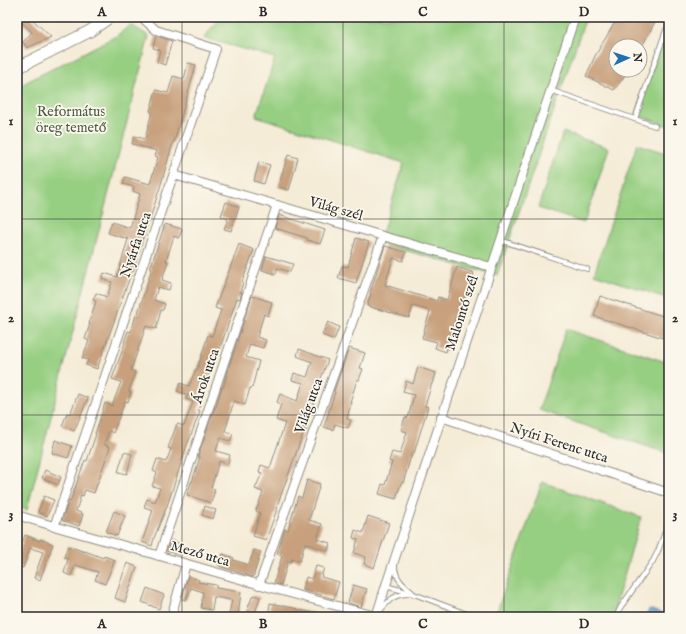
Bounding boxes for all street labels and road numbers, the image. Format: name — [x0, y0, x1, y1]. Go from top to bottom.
street label: Világ szél — [306, 192, 365, 225]
street label: Nyárfa utca — [116, 209, 156, 280]
street label: Malomtó szél — [441, 273, 483, 353]
street label: Árok utca — [187, 345, 224, 407]
street label: Világ utca — [290, 375, 328, 437]
street label: Nyíri Ferenc utca — [508, 419, 611, 468]
street label: Mező utca — [168, 537, 233, 571]

